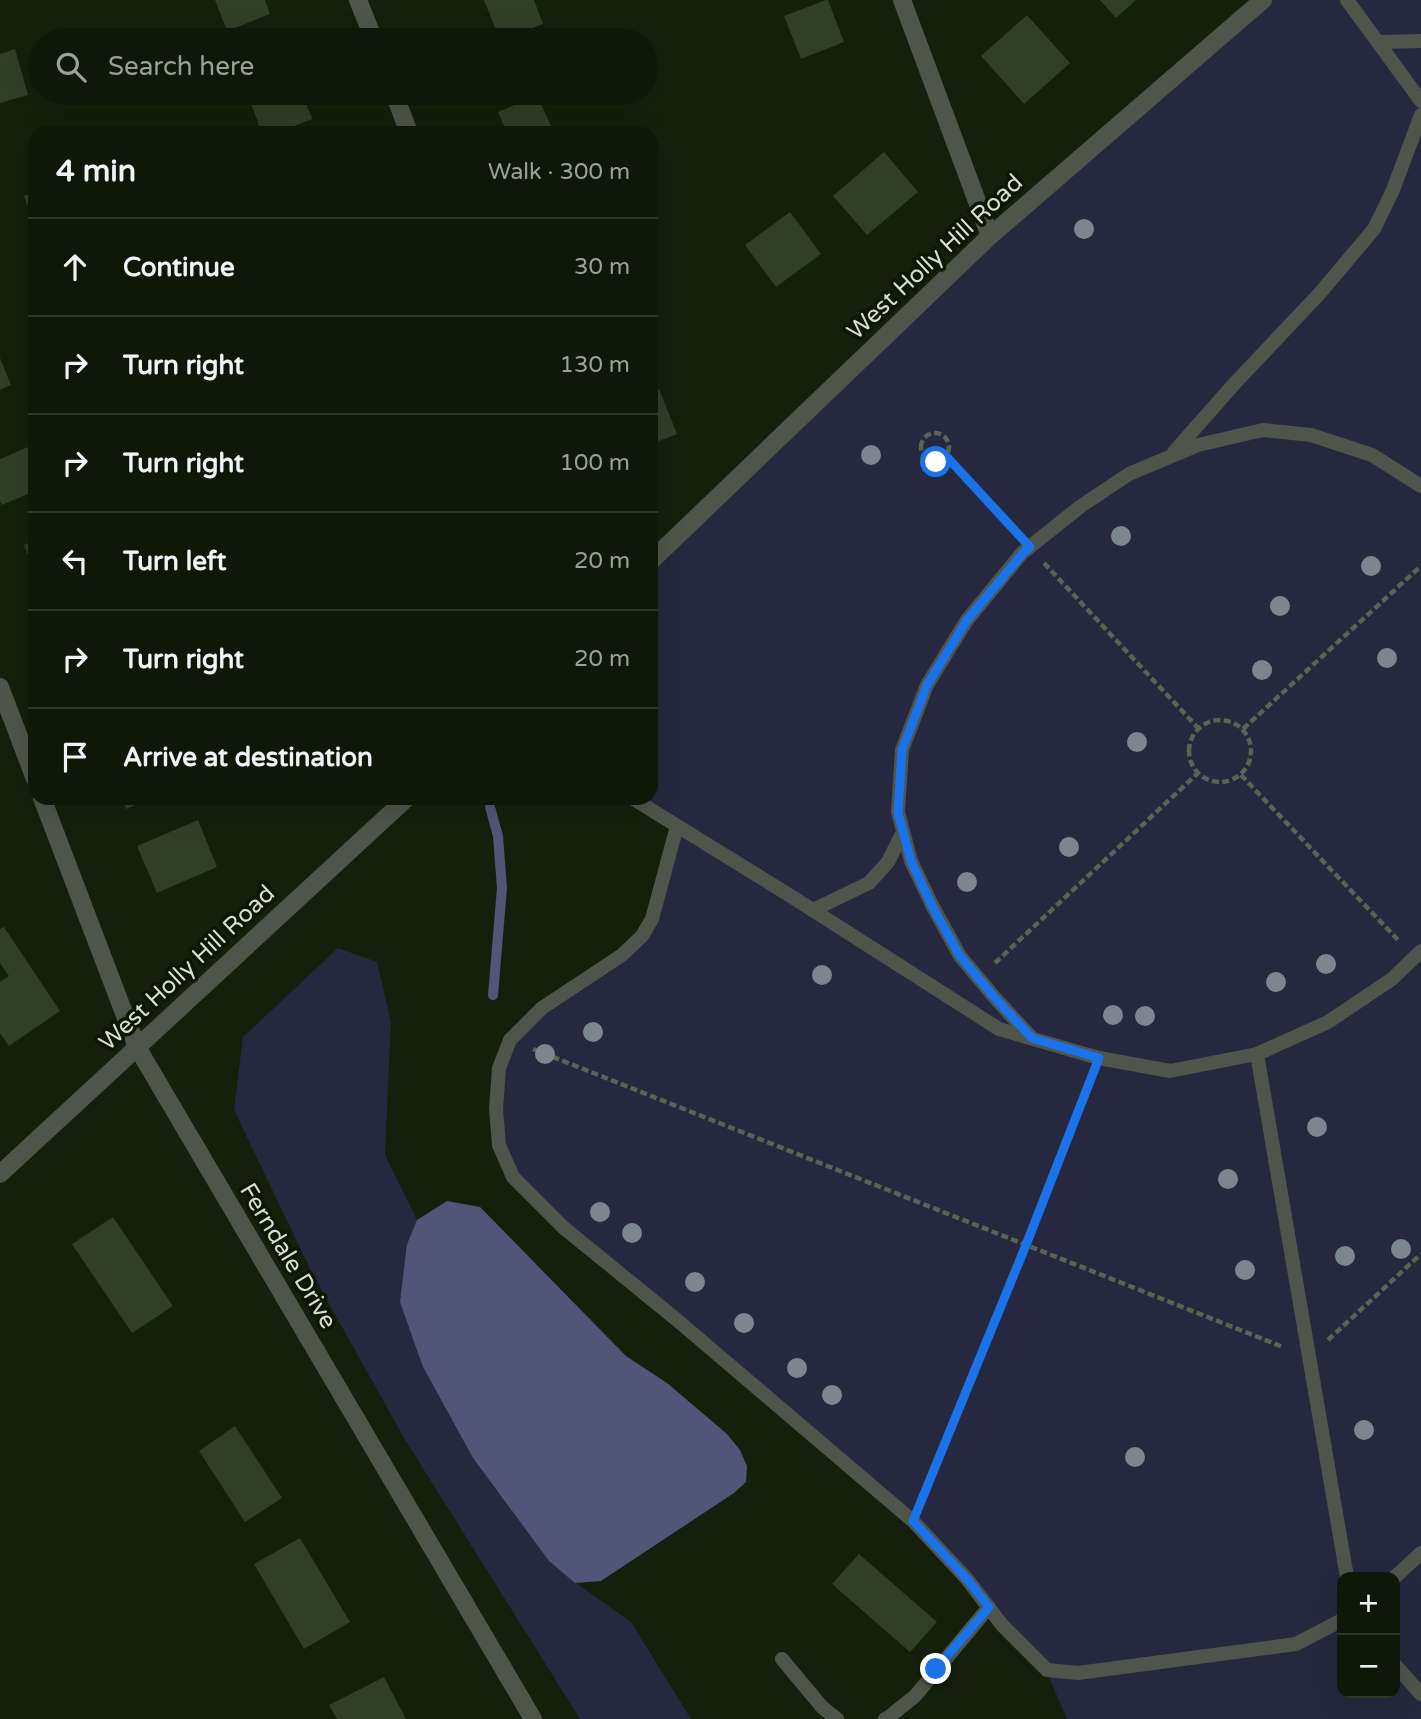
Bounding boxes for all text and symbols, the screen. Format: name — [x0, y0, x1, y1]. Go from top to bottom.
search box — [28, 28, 658, 105]
icon: search — [52, 48, 90, 86]
text: Search here — [108, 51, 254, 82]
text: 4 min — [56, 153, 136, 190]
text: Walk · 300 m — [488, 158, 630, 186]
street label: West Holly Hill Road — [841, 168, 1029, 346]
icon: ahead — [56, 248, 94, 286]
text: Continue — [123, 252, 235, 283]
text: 30 m — [574, 253, 630, 281]
icon: right — [56, 346, 94, 384]
text: Turn right — [123, 350, 244, 381]
text: 130 m — [560, 351, 630, 379]
icon: right — [56, 444, 94, 482]
route start — [920, 446, 951, 477]
text: Turn right — [123, 448, 244, 479]
text: 100 m — [560, 449, 630, 477]
icon: left — [56, 542, 94, 580]
text: Turn left — [123, 546, 226, 577]
text: 20 m — [574, 547, 630, 575]
icon: right — [56, 640, 94, 678]
text: Turn right — [123, 644, 244, 675]
text: 20 m — [574, 645, 630, 673]
icon: arrive — [56, 738, 94, 776]
text: Arrive at destination — [123, 742, 373, 773]
street label: West Holly Hill Road — [93, 879, 281, 1057]
street label: Ferndale Drive — [233, 1178, 343, 1334]
map controls — [1337, 1572, 1400, 1698]
button: + — [1337, 1572, 1400, 1635]
button: − — [1337, 1635, 1400, 1698]
route end — [920, 1653, 951, 1684]

